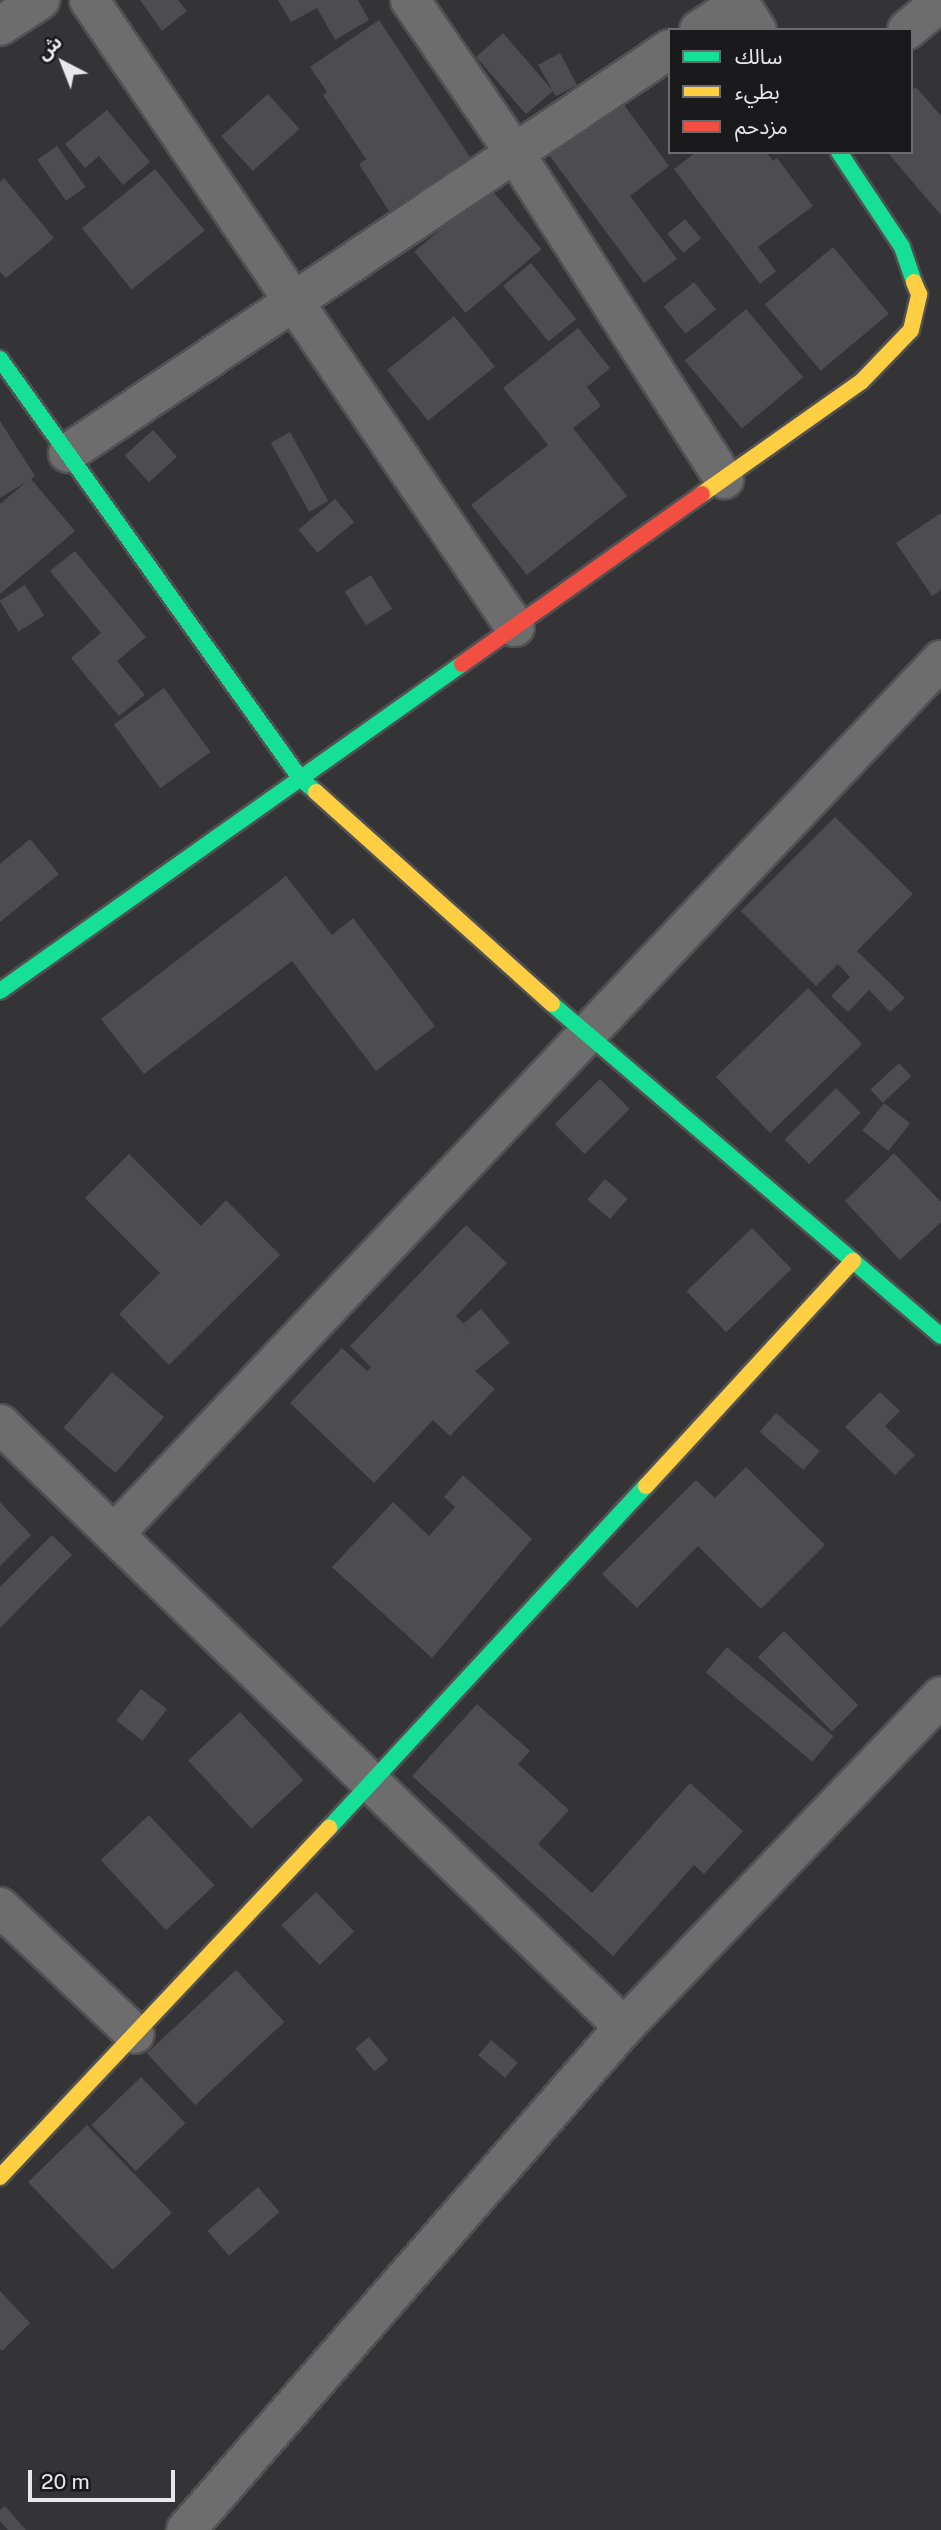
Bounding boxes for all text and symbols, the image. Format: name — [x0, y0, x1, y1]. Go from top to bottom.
north arrow — [28, 28, 98, 98]
legend — [668, 28, 913, 154]
text: ش — [32, 31, 66, 64]
text: سالك — [735, 44, 782, 69]
text: بطيء — [735, 79, 780, 104]
text: مزدحم — [735, 114, 788, 139]
scale bar — [32, 2456, 178, 2500]
text: 20 m — [41, 2469, 90, 2494]

